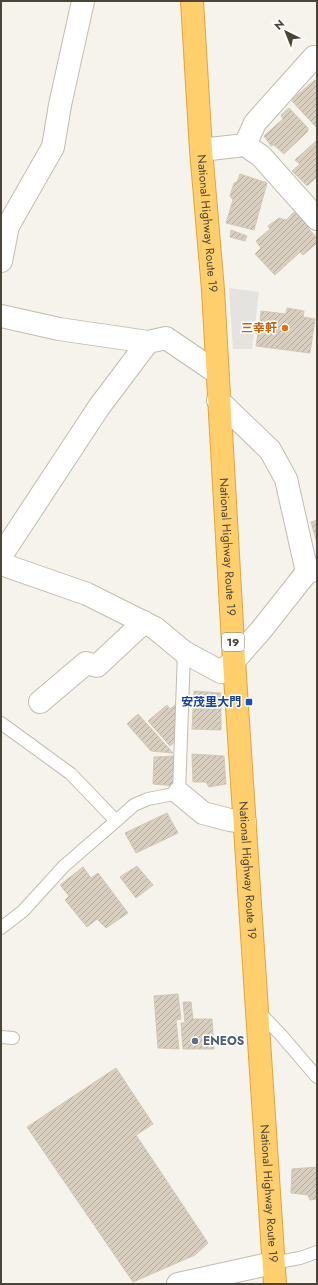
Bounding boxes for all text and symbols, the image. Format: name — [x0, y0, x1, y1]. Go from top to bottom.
north arrow — [266, 12, 306, 52]
text: N — [271, 16, 288, 34]
street label: National Highway Route 19 — [192, 154, 222, 293]
place label: 三幸軒 — [241, 319, 277, 337]
marker: 三幸軒 — [280, 323, 290, 333]
street label: National Highway Route 19 — [215, 477, 240, 616]
road number: 19 — [222, 633, 244, 651]
place label: 安茂里大門 — [181, 693, 241, 711]
marker: 安茂里大門 — [244, 697, 254, 707]
street label: National Highway Route 19 — [234, 801, 261, 940]
place label: ENEOS — [203, 1032, 245, 1050]
marker: ENEOS — [190, 1036, 200, 1046]
street label: National Highway Route 19 — [256, 1124, 283, 1263]

